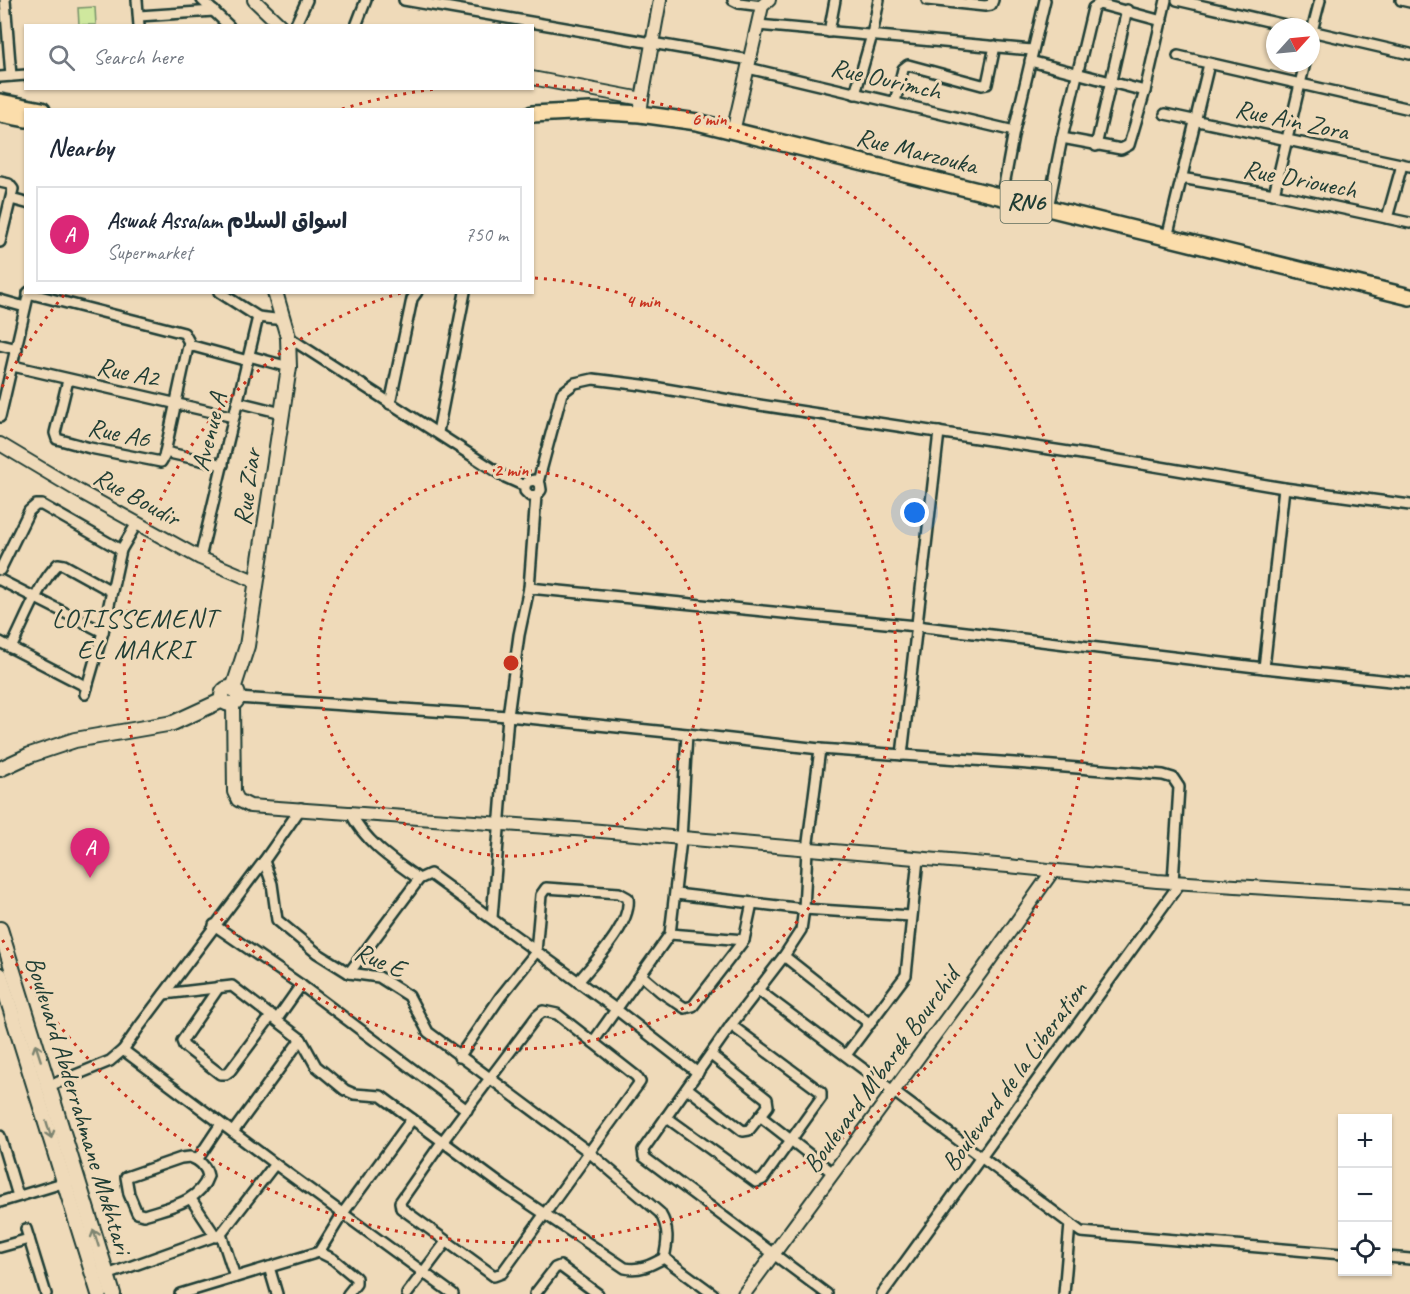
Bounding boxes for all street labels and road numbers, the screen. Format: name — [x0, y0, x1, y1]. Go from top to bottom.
street label: Rue Ourimch — [828, 50, 946, 108]
street label: Rue Ain Zora — [1232, 92, 1353, 148]
street label: Rue Marzouka — [853, 120, 983, 183]
street label: Rue Driouech — [1240, 152, 1361, 206]
road number: RN6 — [1000, 181, 1052, 223]
street label: Rue A2 — [94, 349, 164, 395]
street label: Avenue A — [183, 388, 235, 474]
street label: Rue A6 — [85, 410, 154, 456]
street label: Rue Ziar — [225, 444, 269, 527]
street label: Rue Boudir — [88, 460, 188, 535]
street label: Rue E — [350, 935, 413, 986]
street label: Boulevard Abderrahmane Mokhtari — [18, 952, 141, 1261]
street label: Boulevard M'barek Bourchid — [795, 958, 969, 1179]
street label: Boulevard de la Liberation — [934, 973, 1095, 1178]

